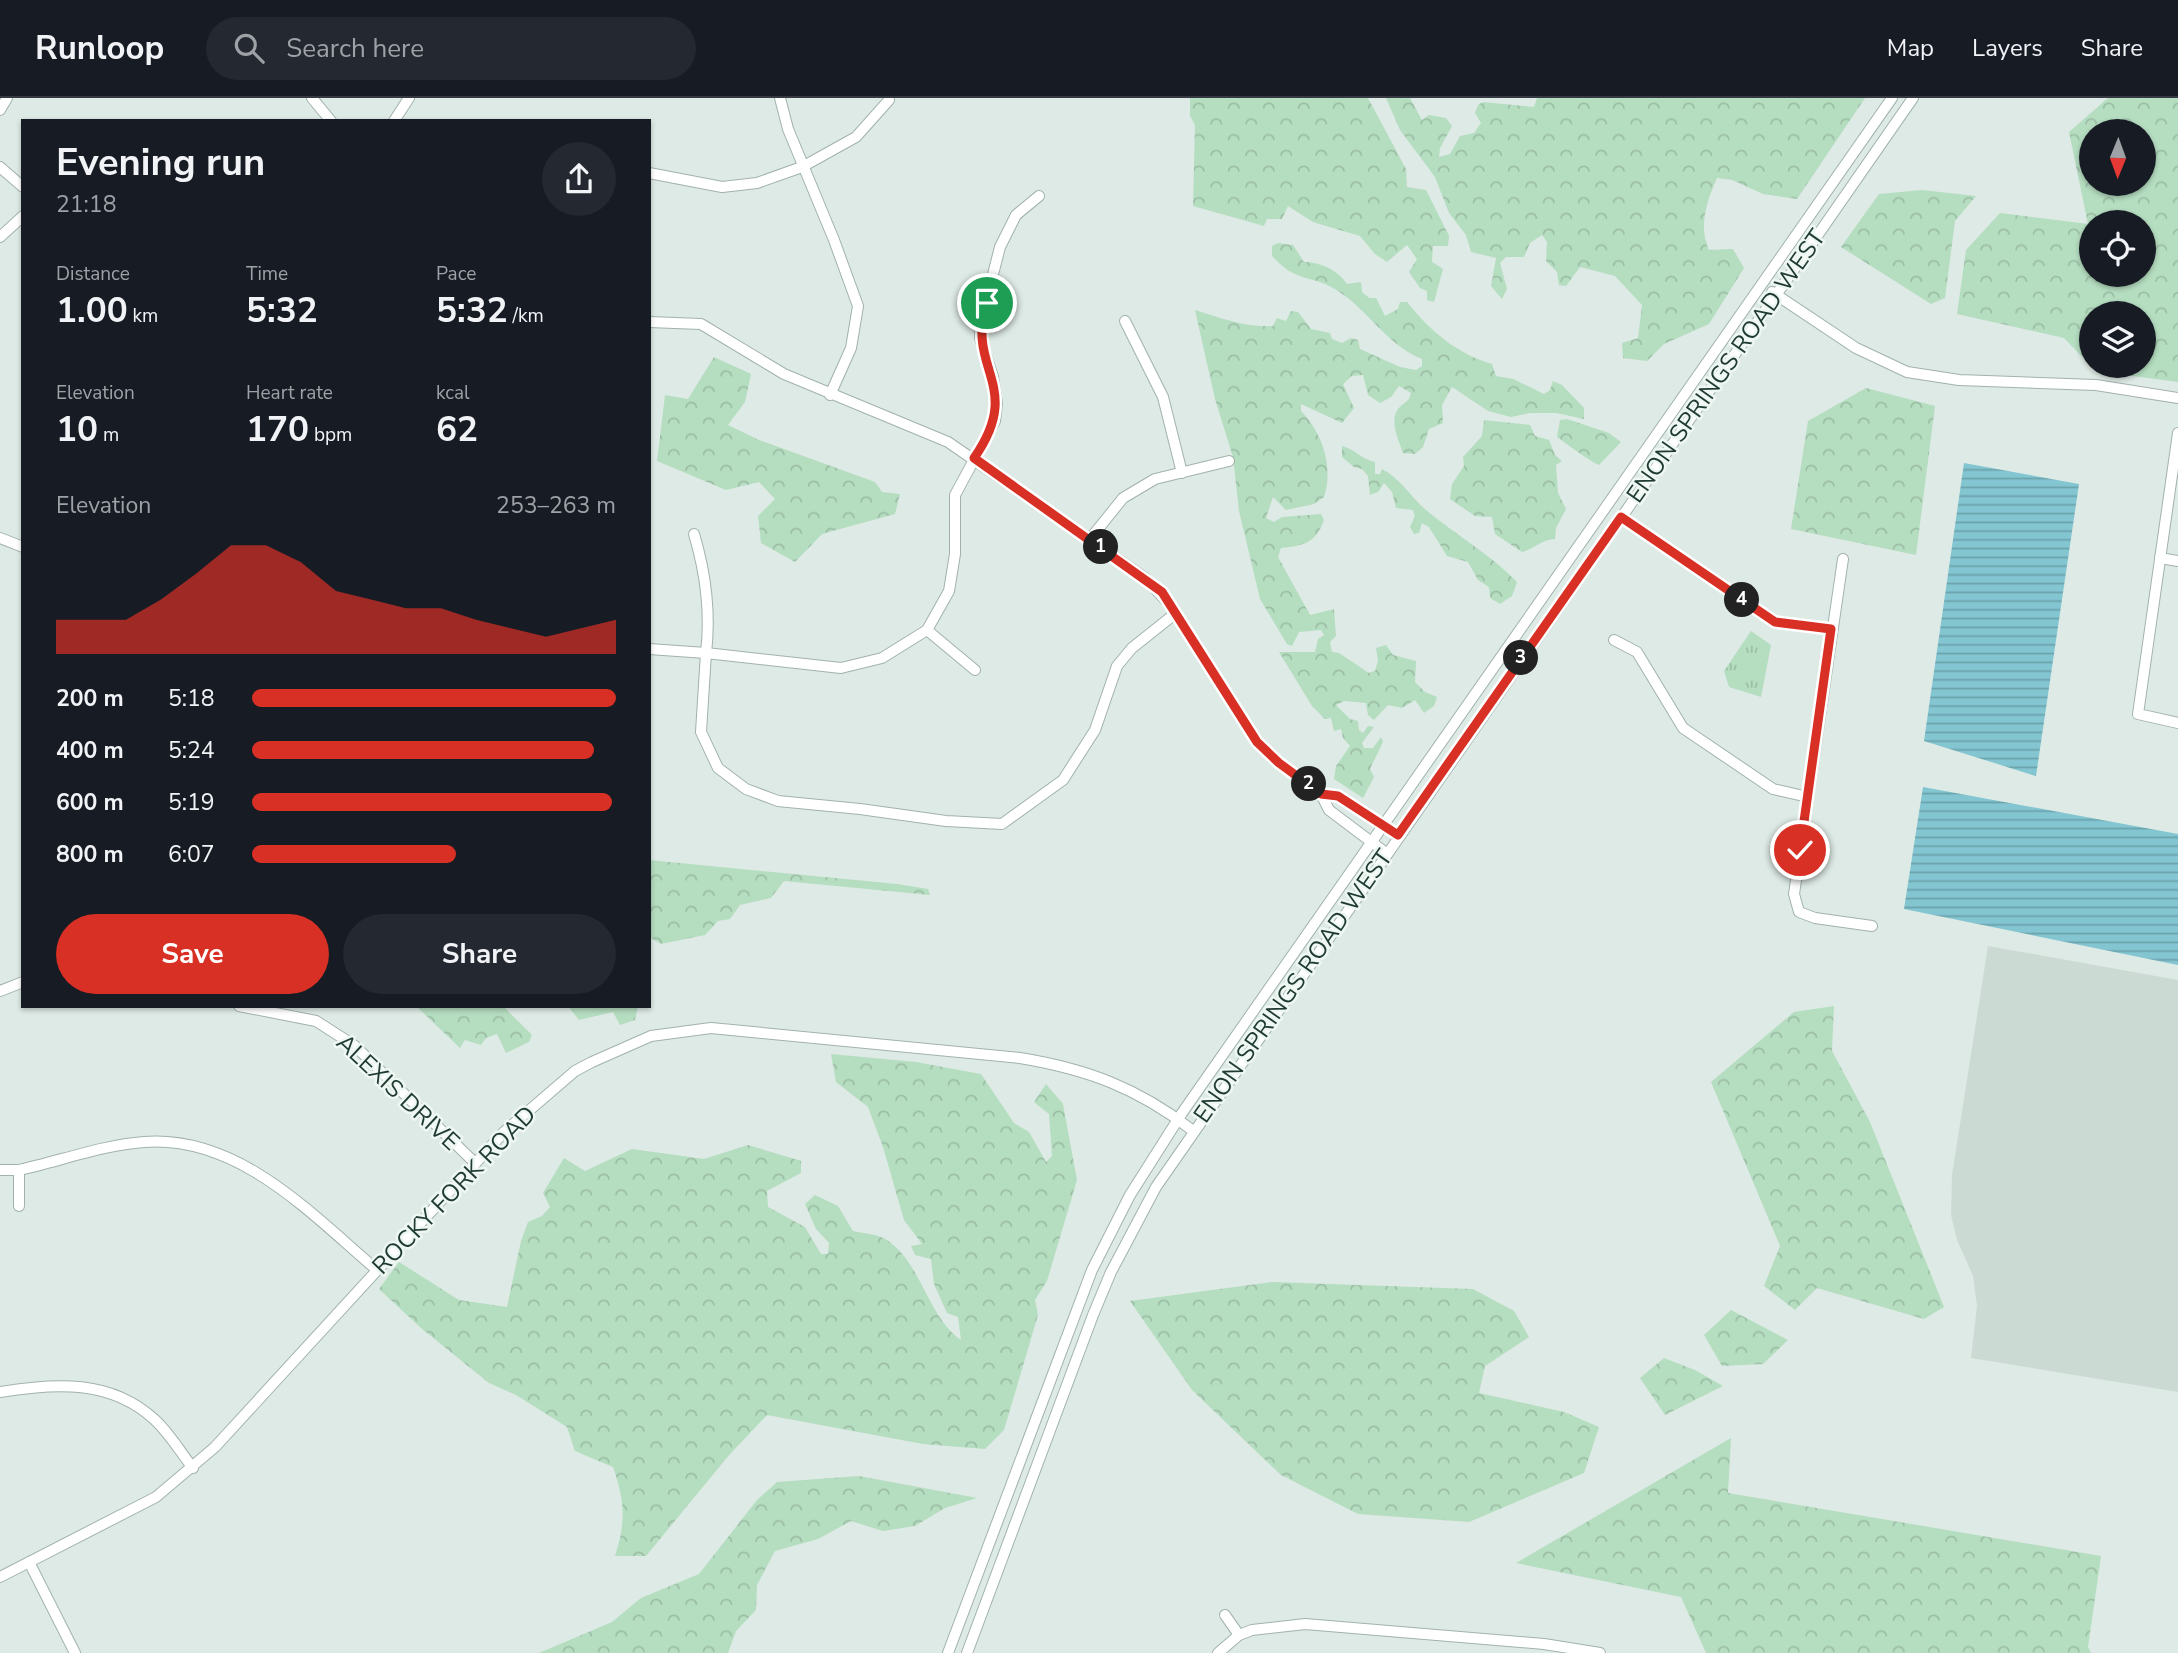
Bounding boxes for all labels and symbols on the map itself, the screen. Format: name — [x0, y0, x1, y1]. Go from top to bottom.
north arrow — [2079, 119, 2156, 196]
street label: ENON SPRINGS ROAD WEST — [1619, 222, 1833, 509]
pin — [957, 273, 1017, 333]
pin: 1 — [1084, 530, 1118, 564]
pin: 4 — [1724, 582, 1760, 618]
pin: 3 — [1504, 640, 1538, 676]
pin: 2 — [1292, 766, 1326, 802]
pin — [1770, 820, 1830, 880]
street label: ENON SPRINGS ROAD WEST — [1186, 842, 1400, 1129]
street label: ALEXIS DRIVE — [329, 1027, 467, 1157]
street label: ROCKY FORK ROAD — [365, 1099, 543, 1281]

